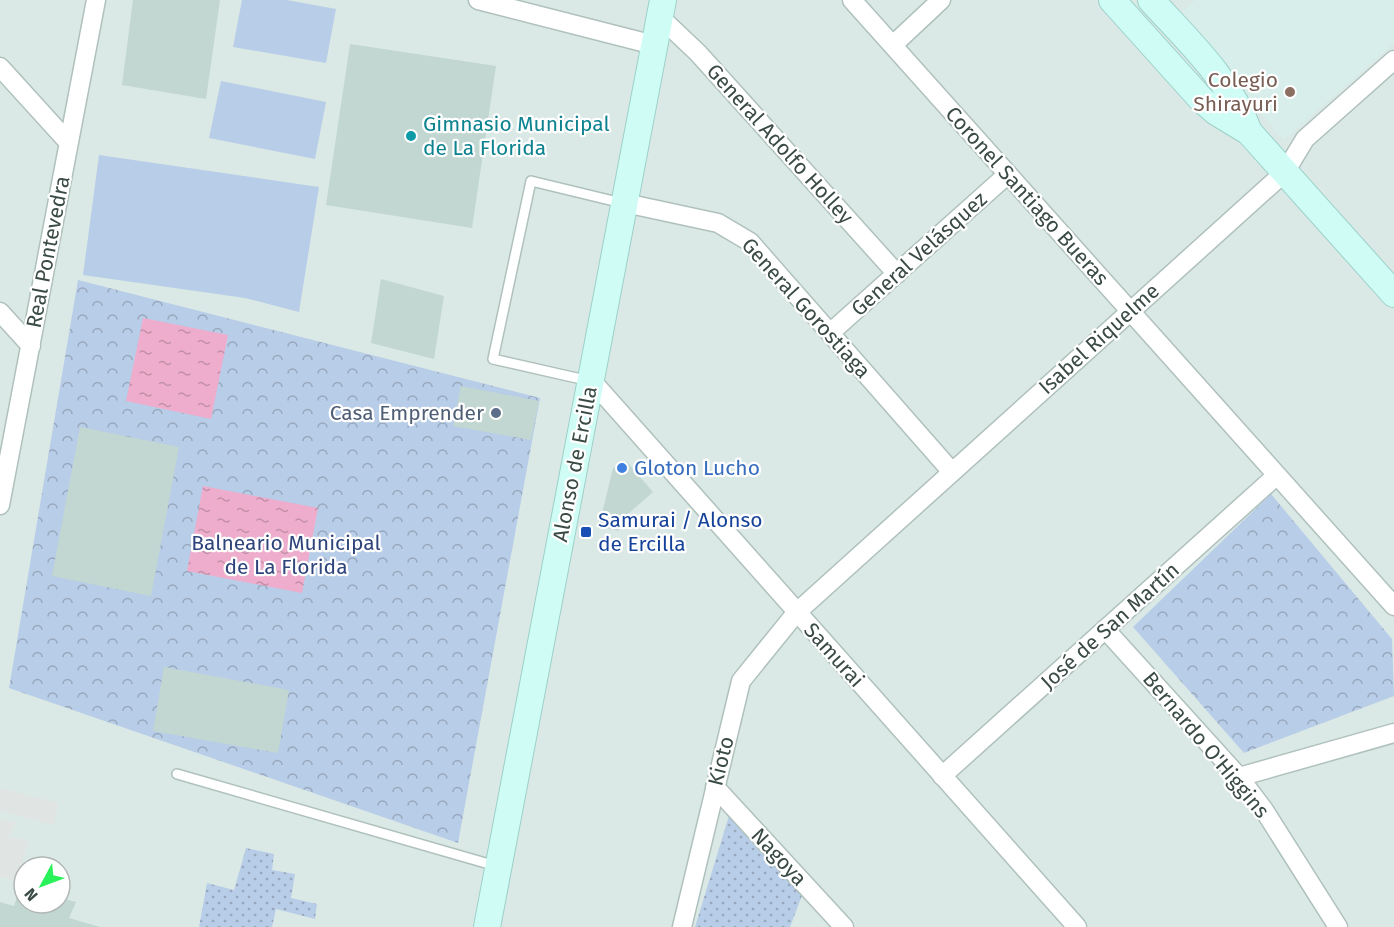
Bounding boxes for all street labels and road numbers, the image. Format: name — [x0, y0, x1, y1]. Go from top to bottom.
street label: General Adolfo Holley — [701, 58, 859, 230]
street label: Coronel Santiago Bueras — [940, 101, 1114, 291]
street label: Real Pontevedra — [21, 174, 75, 330]
street label: General Velásquez — [846, 186, 992, 322]
street label: General Gorostiaga — [736, 232, 876, 384]
street label: Isabel Riquelme — [1033, 278, 1165, 400]
street label: Alonso de Ercilla — [547, 384, 603, 544]
street label: José de San Martín — [1035, 557, 1185, 695]
street label: Samurai — [798, 617, 870, 693]
street label: Bernardo O'Higgins — [1137, 667, 1275, 824]
street label: Kioto — [702, 734, 740, 788]
street label: Nagoya — [746, 823, 812, 891]

